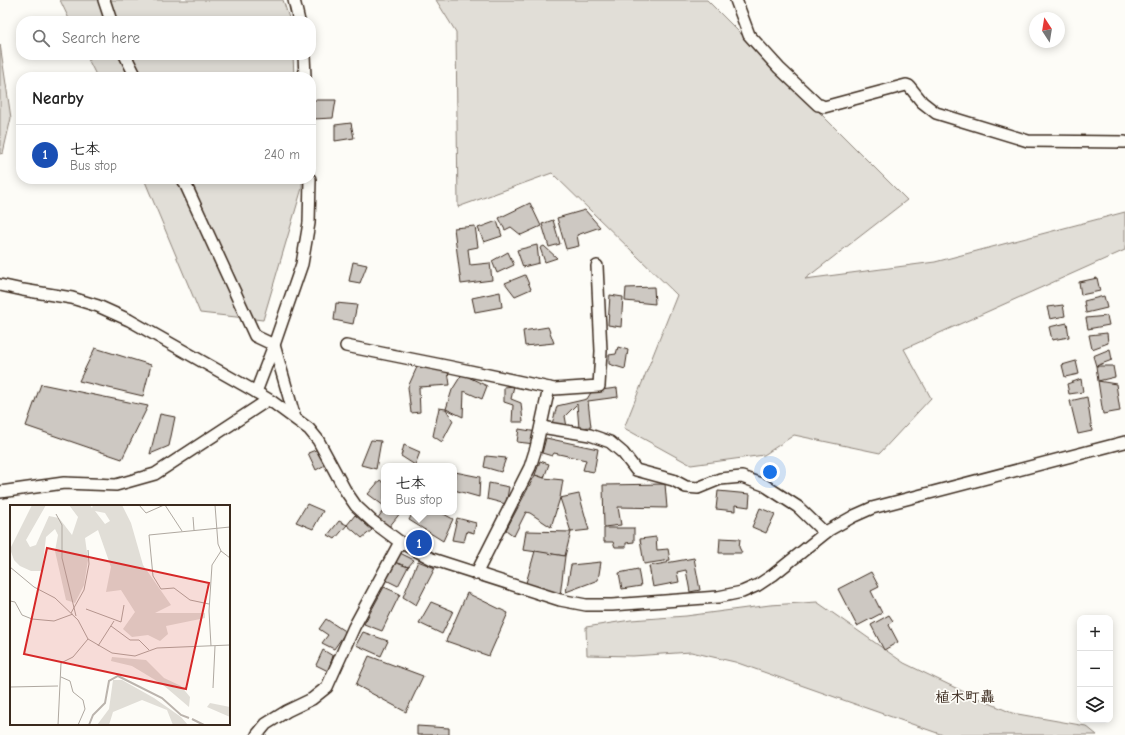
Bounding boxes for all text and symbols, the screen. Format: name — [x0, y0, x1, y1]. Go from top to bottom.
north arrow — [1029, 12, 1065, 48]
search box — [16, 16, 316, 60]
icon: search — [30, 27, 52, 49]
text: Search here — [62, 29, 140, 47]
text: Nearby — [32, 89, 83, 108]
text: 七本 — [70, 140, 100, 158]
text: 1 — [42, 147, 48, 162]
text: 240 m — [264, 147, 300, 162]
text: Bus stop — [70, 158, 117, 173]
your location — [760, 462, 780, 482]
popup — [381, 463, 457, 515]
text: 七本 — [396, 474, 426, 492]
text: Bus stop — [396, 492, 442, 507]
inset map — [10, 505, 230, 725]
pin: 1 — [406, 528, 432, 558]
map controls — [1077, 615, 1113, 723]
button: + — [1077, 615, 1113, 651]
button: − — [1077, 651, 1113, 687]
button: layers — [1077, 687, 1113, 723]
district label: 植木町轟 — [935, 688, 995, 706]

